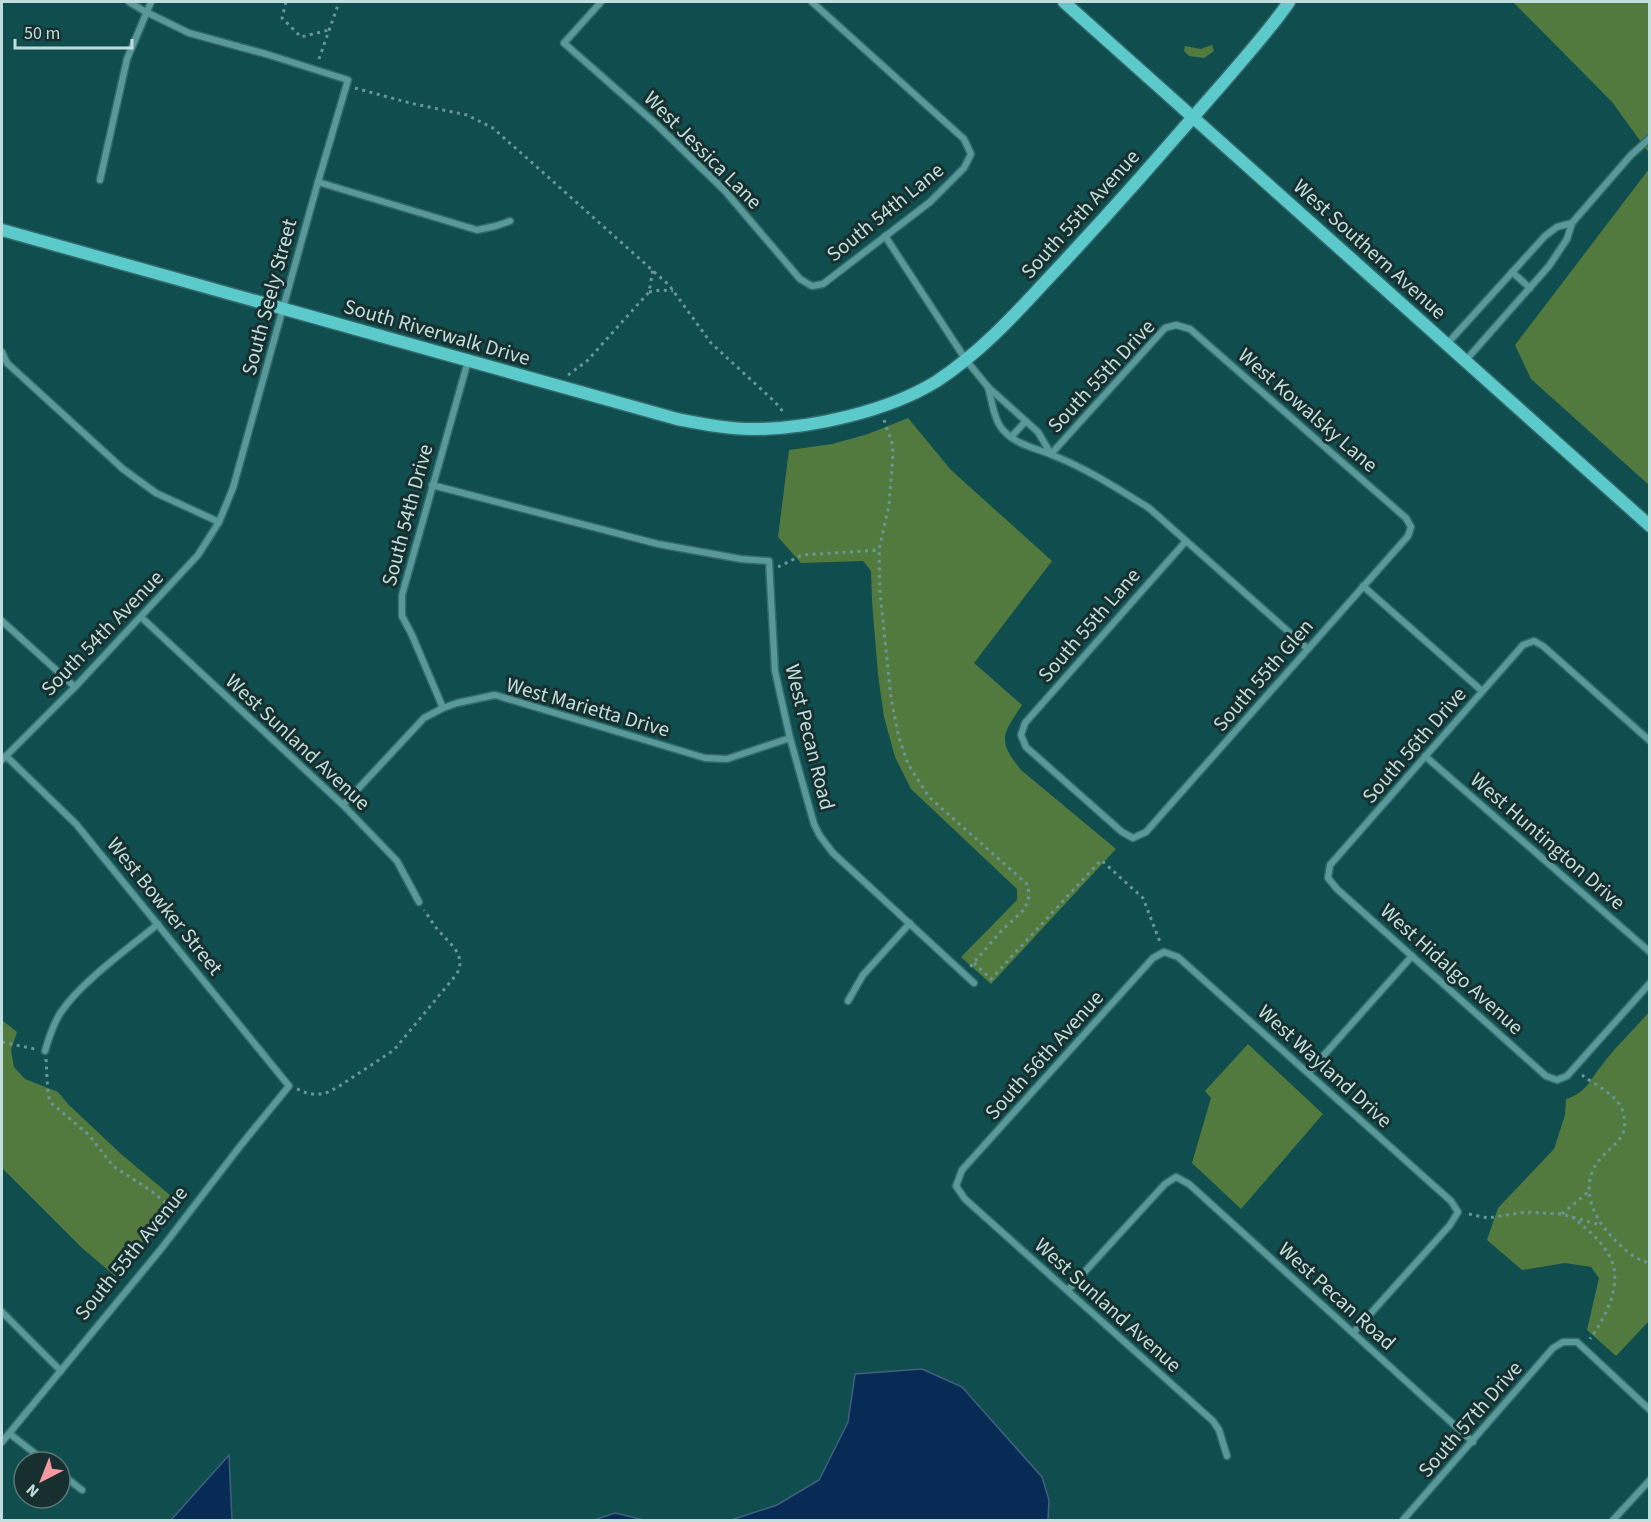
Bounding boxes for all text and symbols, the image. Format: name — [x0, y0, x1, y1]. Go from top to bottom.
scale bar — [15, 12, 132, 50]
text: 50 m — [24, 21, 60, 46]
street label: West Jessica Lane — [637, 84, 769, 216]
street label: South 55th Avenue — [1014, 143, 1146, 285]
street label: South 54th Lane — [820, 155, 950, 269]
street label: West Southern Avenue — [1287, 172, 1453, 326]
street label: South Seely Street — [234, 215, 304, 379]
street label: South Riverwalk Drive — [340, 291, 534, 373]
street label: South 55th Drive — [1040, 312, 1162, 440]
street label: West Kowalsky Lane — [1232, 341, 1384, 479]
street label: South 54th Drive — [374, 441, 440, 589]
street label: South 55th Lane — [1031, 561, 1147, 689]
street label: South 54th Avenue — [34, 563, 170, 703]
street label: South 55th Glen — [1206, 612, 1320, 738]
street label: West Pecan Road — [777, 661, 843, 813]
street label: West Sunland Avenue — [219, 667, 377, 817]
street label: West Marietta Drive — [503, 669, 673, 745]
street label: South 56th Drive — [1355, 680, 1473, 810]
street label: West Huntington Drive — [1464, 765, 1632, 917]
street label: West Bowker Street — [100, 831, 230, 981]
street label: West Hidalgo Avenue — [1374, 896, 1530, 1042]
street label: South 56th Avenue — [978, 984, 1110, 1126]
street label: West Wayland Drive — [1251, 997, 1399, 1135]
street label: South 55th Avenue — [67, 1179, 195, 1327]
street label: West Sunland Avenue — [1028, 1231, 1188, 1379]
street label: West Pecan Road — [1272, 1235, 1402, 1357]
street label: South 57th Drive — [1411, 1354, 1529, 1484]
north arrow — [12, 1450, 72, 1510]
text: N — [21, 1479, 44, 1502]

